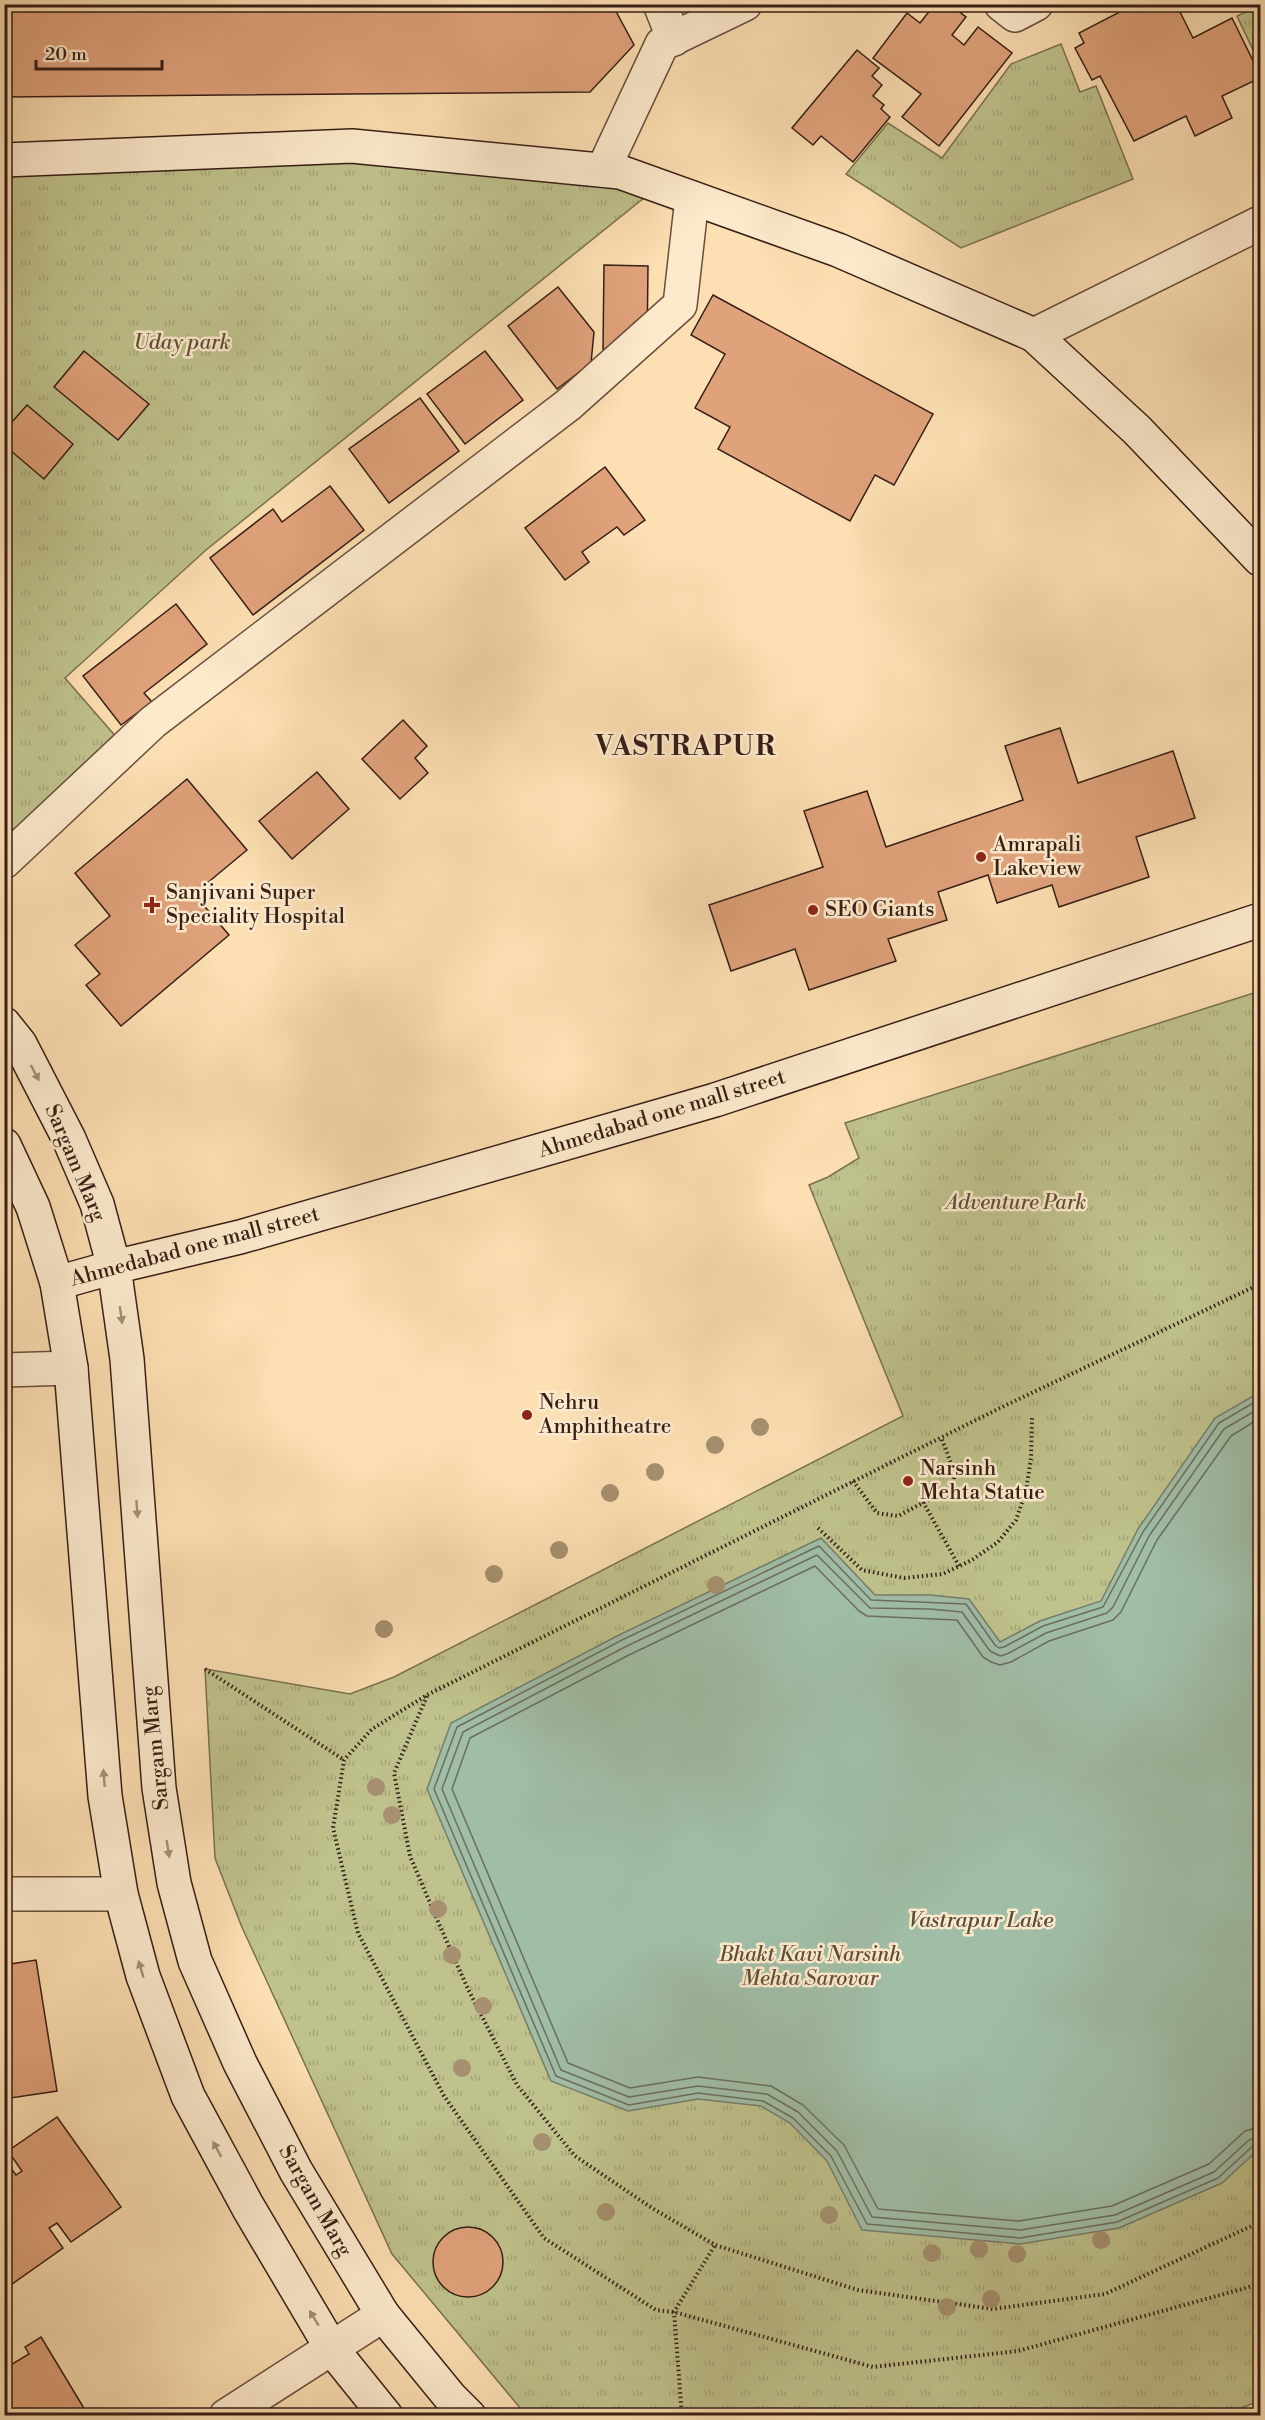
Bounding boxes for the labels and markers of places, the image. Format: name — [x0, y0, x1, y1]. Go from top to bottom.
place label: Amrapali Lakeview — [992, 832, 1082, 882]
marker: Amrapali Lakeview — [974, 850, 988, 864]
place label: Sanjivani Super Speciality Hospital — [166, 880, 345, 930]
marker: Sanjivani Super Speciality Hospital — [143, 896, 161, 914]
place label: SEO Giants — [825, 897, 934, 923]
marker: SEO Giants — [806, 903, 820, 917]
place label: Nehru Amphitheatre — [538, 1390, 671, 1440]
marker: Nehru Amphitheatre — [520, 1408, 534, 1422]
place label: Narsinh Mehta Statue — [920, 1456, 1045, 1506]
marker: Narsinh Mehta Statue — [901, 1474, 915, 1488]

